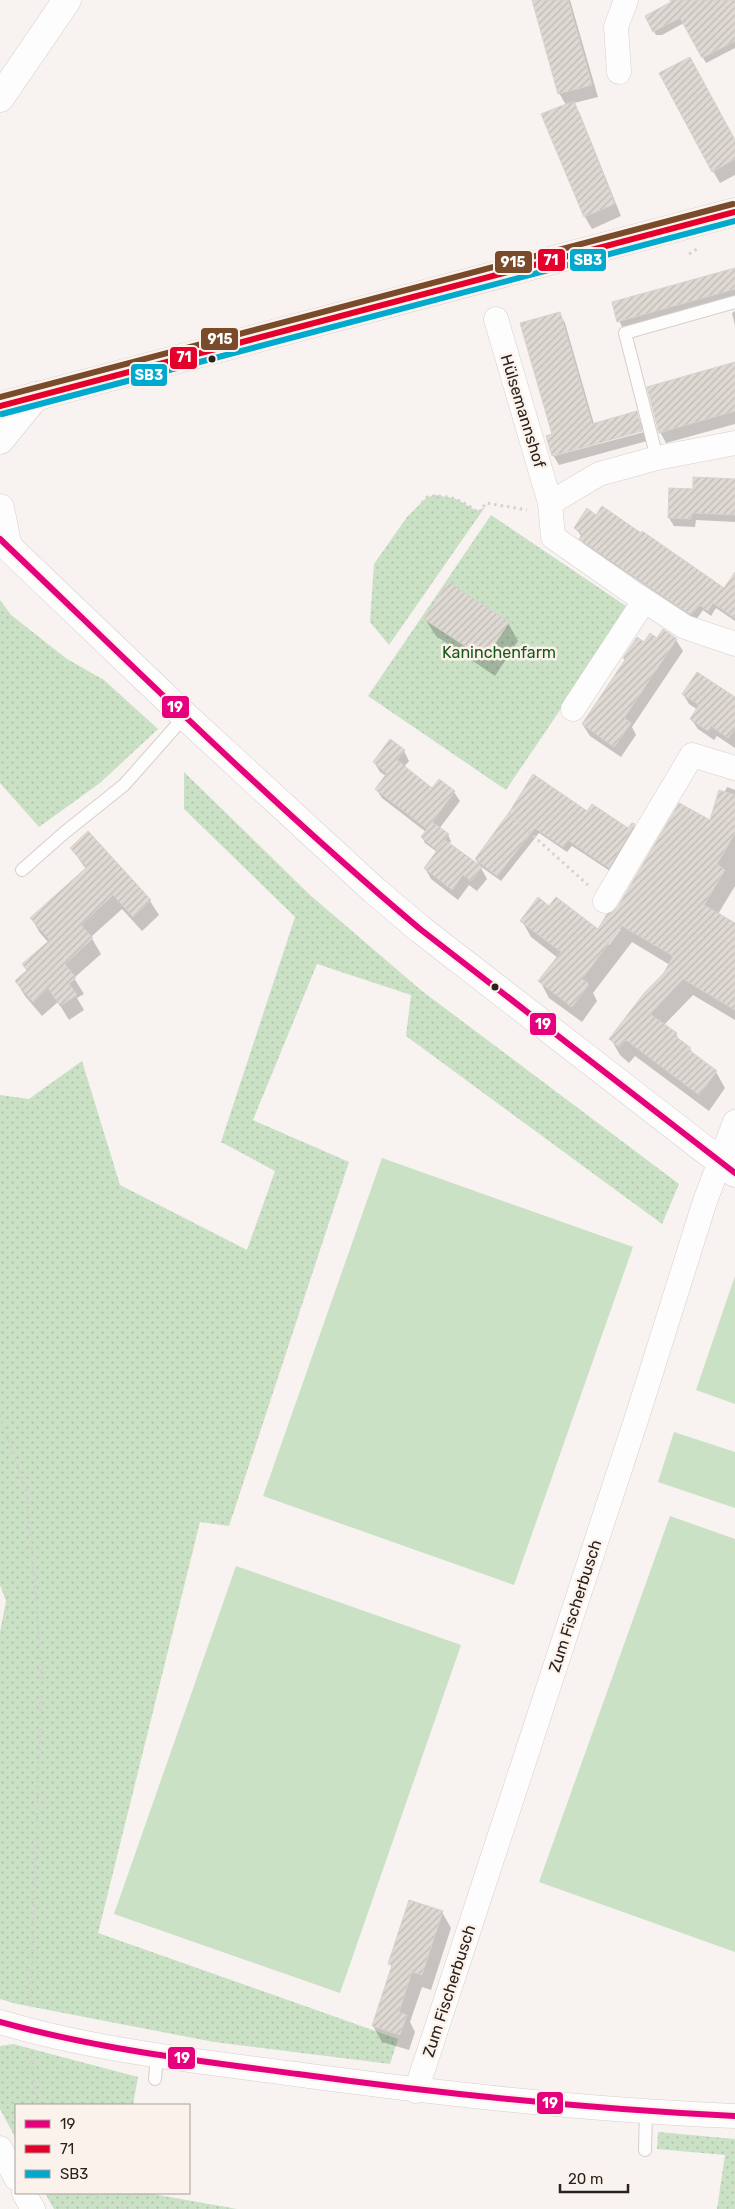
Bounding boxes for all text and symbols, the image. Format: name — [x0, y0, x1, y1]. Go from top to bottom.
line badge: 71 — [537, 248, 566, 272]
line badge: SB3 — [569, 248, 607, 272]
line badge: 915 — [494, 250, 533, 274]
text: 71 — [544, 252, 559, 269]
text: SB3 — [574, 252, 602, 269]
text: 915 — [501, 254, 525, 271]
line badge: 915 — [200, 327, 239, 351]
text: 915 — [208, 331, 232, 348]
line badge: 71 — [169, 346, 198, 370]
text: 71 — [177, 349, 192, 366]
street label: Hülsemannshof — [497, 352, 550, 471]
unlabelled marker — [207, 354, 217, 364]
line badge: SB3 — [130, 363, 168, 387]
text: SB3 — [135, 367, 163, 384]
park label: Kaninchenfarm — [442, 643, 556, 662]
line badge: 19 — [161, 695, 190, 719]
text: 19 — [167, 699, 183, 716]
unlabelled marker — [490, 982, 500, 992]
line badge: 19 — [529, 1012, 557, 1036]
text: 19 — [535, 1016, 551, 1033]
street label: Zum Fischerbusch — [545, 1537, 605, 1675]
street label: Zum Fischerbusch — [419, 1922, 479, 2060]
line badge: 19 — [167, 2046, 196, 2070]
text: 19 — [174, 2050, 190, 2067]
line badge: 19 — [536, 2091, 564, 2115]
text: 19 — [542, 2095, 558, 2112]
legend — [15, 2104, 190, 2194]
text: 19 — [60, 2115, 75, 2133]
text: 71 — [60, 2140, 74, 2158]
scale bar — [560, 2162, 628, 2194]
text: SB3 — [60, 2165, 88, 2183]
text: 20 m — [568, 2170, 603, 2188]

